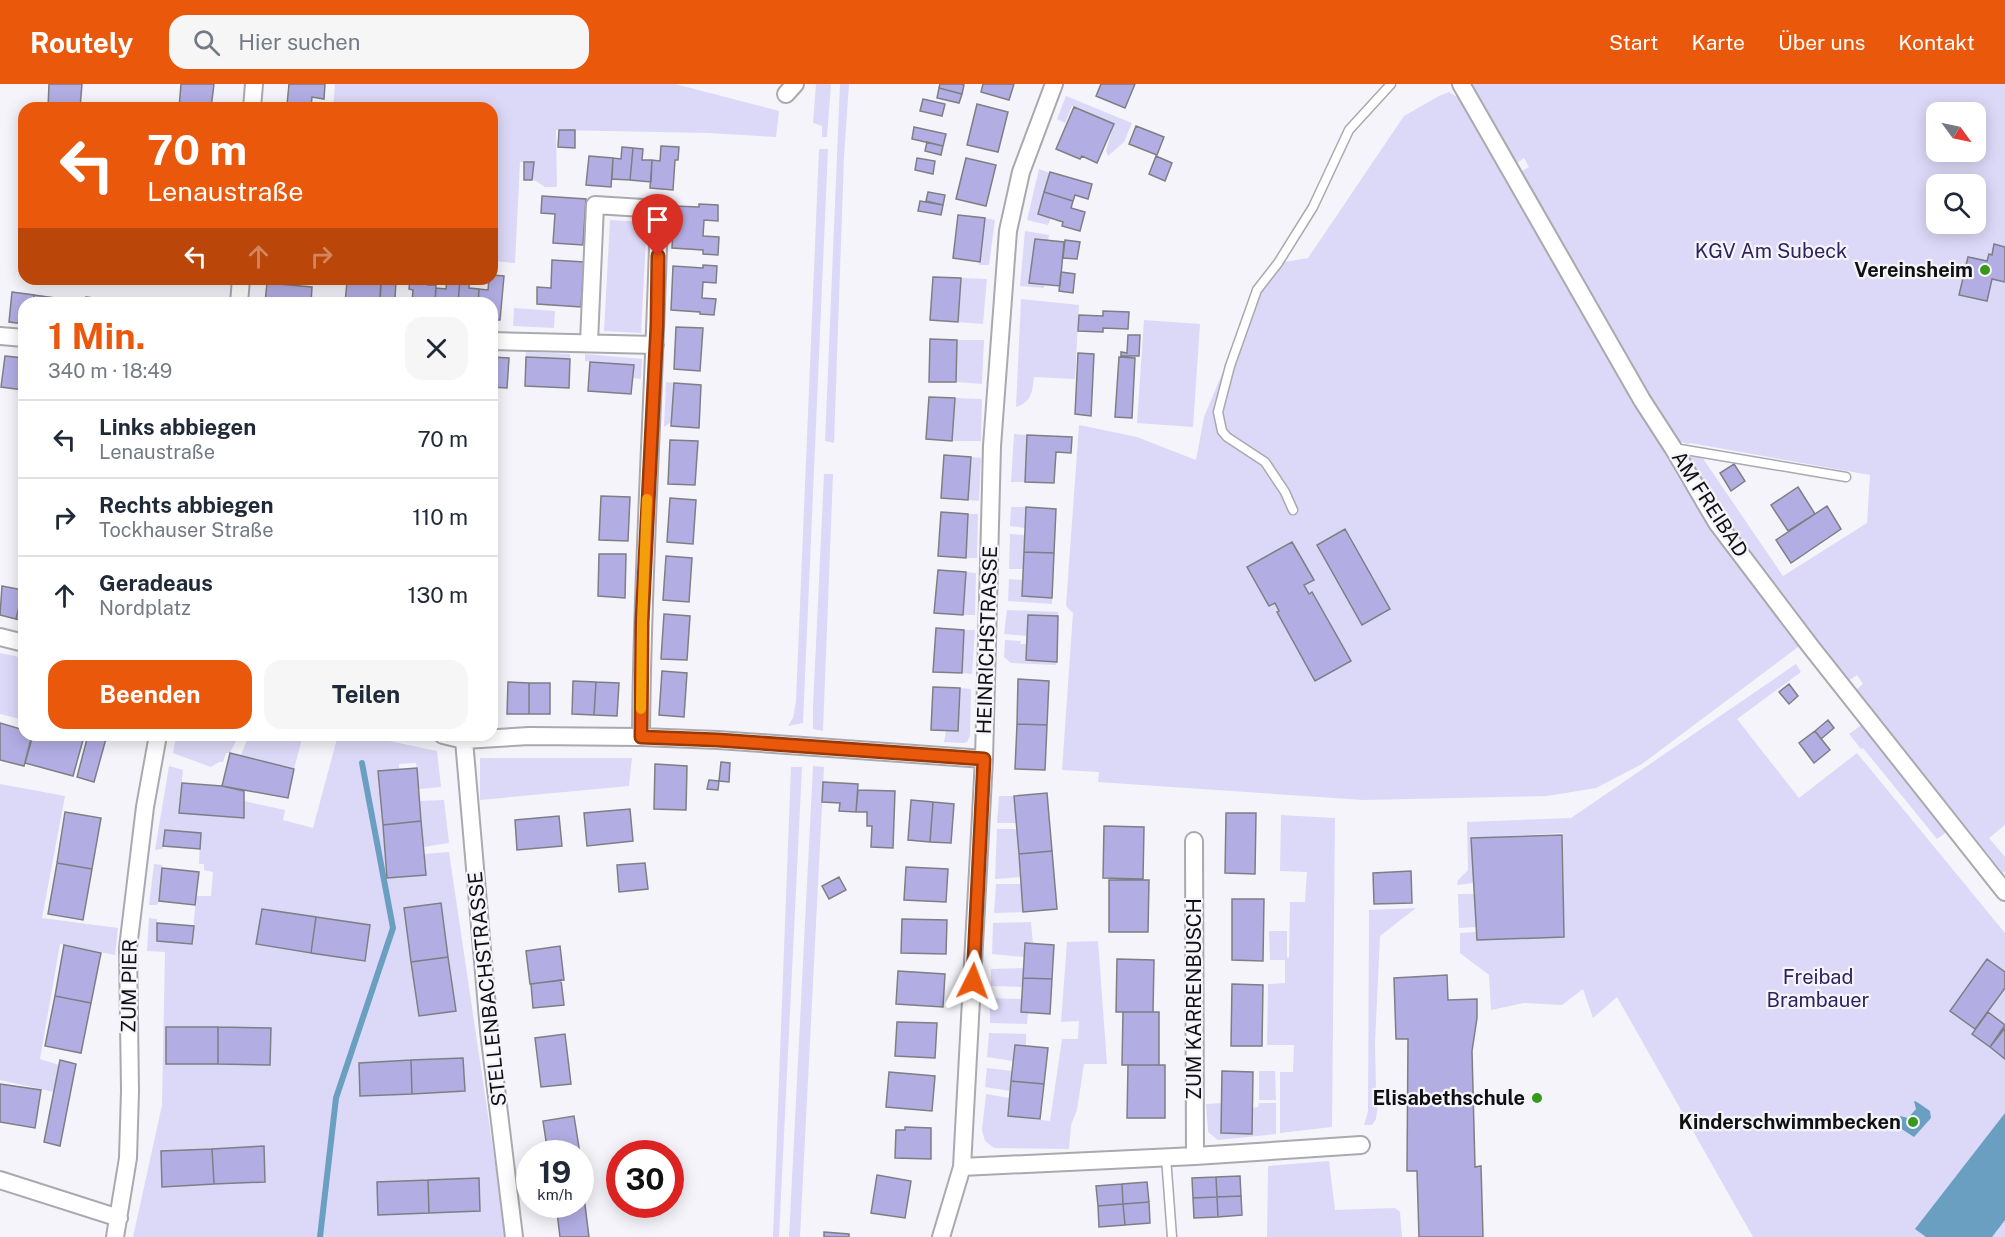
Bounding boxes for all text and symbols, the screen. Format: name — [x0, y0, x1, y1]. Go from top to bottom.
search box — [169, 15, 589, 69]
text: Routely — [30, 26, 133, 59]
icon: search — [190, 26, 223, 59]
text: Hier suchen — [238, 29, 361, 55]
text: Start — [1609, 30, 1658, 55]
text: Karte — [1691, 30, 1745, 55]
text: Über uns — [1778, 30, 1865, 55]
text: Kontakt — [1898, 30, 1975, 55]
north arrow — [1926, 102, 1986, 162]
map controls — [1926, 102, 1986, 234]
text: 70 m — [147, 125, 247, 174]
icon: left — [48, 126, 126, 204]
button: search — [1926, 174, 1986, 234]
text: Lenaustraße — [147, 175, 304, 207]
pin — [632, 194, 683, 256]
icon: arrive — [641, 203, 674, 236]
park label: KGV Am Subeck — [1695, 239, 1847, 263]
icon: left — [179, 240, 212, 273]
icon: ahead — [242, 240, 275, 273]
icon: right — [305, 240, 338, 273]
place label: Vereinsheim — [1854, 258, 1973, 282]
marker: Vereinsheim — [1978, 263, 1992, 277]
text: 1 Min. — [48, 315, 145, 357]
button: close — [405, 317, 468, 380]
text: 340 m · 18:49 — [48, 359, 172, 383]
text: Links abbiegen — [99, 414, 256, 440]
icon: left — [48, 423, 81, 456]
text: 70 m — [417, 426, 468, 452]
text: Lenaustraße — [99, 440, 215, 464]
street label: AM FREIBAD — [1667, 446, 1753, 562]
text: Rechts abbiegen — [99, 492, 274, 518]
icon: right — [48, 501, 81, 534]
text: 110 m — [412, 504, 468, 530]
text: Tockhauser Straße — [99, 518, 273, 542]
street label: HEINRICHSTRASSE — [972, 545, 1002, 735]
text: Geradeaus — [99, 570, 213, 596]
icon: ahead — [48, 579, 81, 612]
text: 130 m — [407, 582, 468, 608]
text: Nordplatz — [99, 596, 191, 620]
button: Beenden — [48, 660, 252, 729]
button: Teilen — [264, 660, 468, 729]
street label: STELLENBACHSTRASSE — [463, 870, 511, 1108]
street label: ZUM KARRENBUSCH — [1182, 898, 1206, 1100]
street label: ZUM PIER — [116, 939, 142, 1033]
position arrow — [941, 949, 1005, 1013]
park label: Freibad Brambauer — [1767, 965, 1870, 1012]
place label: Elisabethschule — [1372, 1086, 1525, 1110]
marker: Elisabethschule — [1530, 1091, 1544, 1105]
place label: Kinderschwimmbecken — [1679, 1110, 1901, 1134]
marker: Kinderschwimmbecken — [1906, 1115, 1920, 1129]
speed limit sign: 30 — [606, 1140, 684, 1218]
text: 19 — [539, 1154, 571, 1190]
text: km/h — [537, 1186, 573, 1203]

